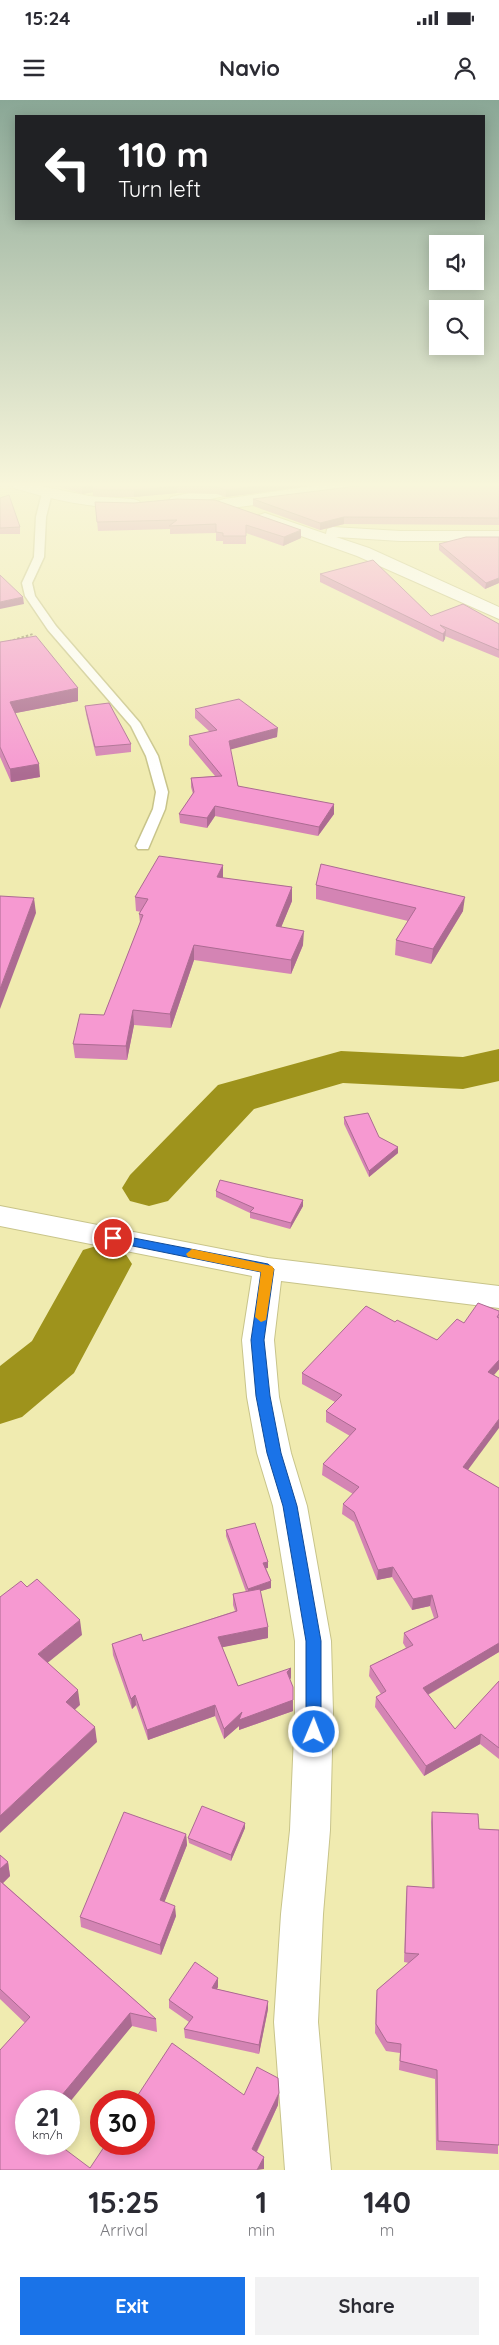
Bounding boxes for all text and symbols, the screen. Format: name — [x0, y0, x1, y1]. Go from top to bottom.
text: 15:24 — [25, 6, 71, 30]
icon: menu — [20, 54, 48, 82]
text: Navio — [219, 54, 280, 82]
icon: person — [451, 54, 479, 82]
text: 110 m — [118, 132, 209, 176]
icon: left — [35, 135, 100, 200]
text: Turn left — [118, 175, 201, 203]
map controls — [429, 235, 484, 355]
button: sound — [429, 235, 484, 290]
button: search — [429, 300, 484, 355]
pin — [92, 1217, 134, 1259]
icon: arrive — [99, 1224, 127, 1252]
position arrow — [287, 1705, 339, 1757]
speed limit sign: 30 — [90, 2090, 155, 2155]
text: 21 — [36, 2101, 59, 2132]
text: km/h — [32, 2127, 63, 2142]
text: 15:25 — [88, 2183, 160, 2221]
text: 1 — [256, 2183, 267, 2221]
text: 140 — [363, 2183, 411, 2221]
text: Arrival — [100, 2220, 148, 2240]
text: min — [248, 2220, 275, 2240]
text: m — [380, 2220, 394, 2240]
button: Exit — [20, 2277, 245, 2335]
button: Share — [255, 2277, 479, 2335]

